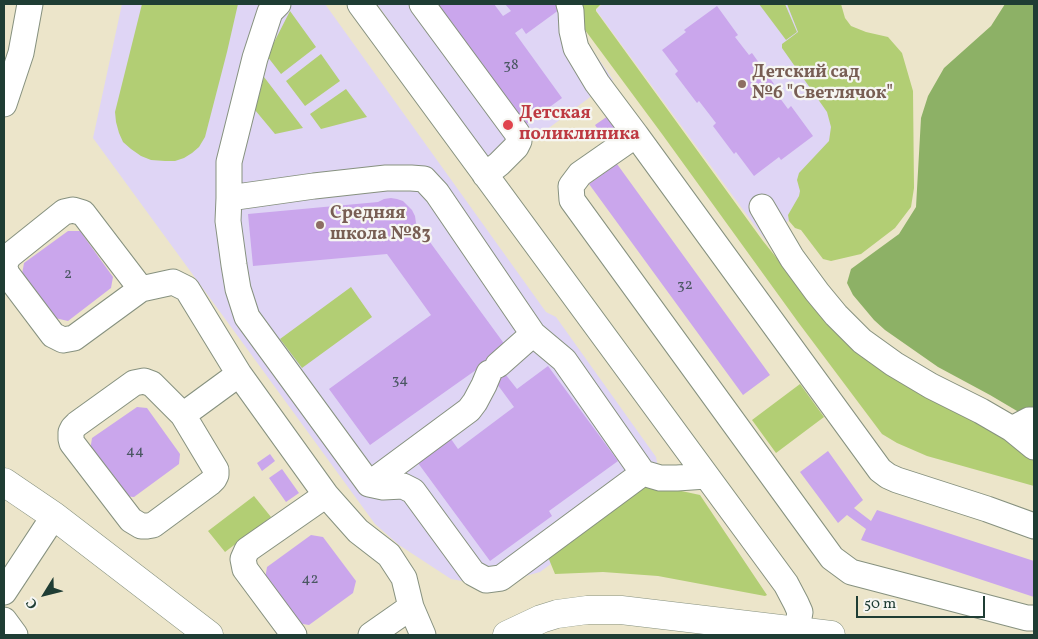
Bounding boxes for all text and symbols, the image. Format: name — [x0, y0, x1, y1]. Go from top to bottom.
house number: 38 — [503, 57, 519, 75]
place label: Детский сад №6 "Светлячок" — [752, 63, 893, 106]
marker: Детский сад №6 "Светлячок" — [736, 78, 748, 90]
place label: Детская поликлиника — [519, 104, 640, 146]
marker: Детская поликлиника — [501, 118, 515, 132]
place label: Средняя школа №83 — [330, 204, 431, 246]
marker: Средняя школа №83 — [314, 219, 326, 231]
house number: 2 — [64, 266, 72, 284]
house number: 32 — [677, 277, 693, 295]
house number: 34 — [392, 372, 408, 390]
house number: 44 — [126, 443, 144, 461]
north arrow — [20, 569, 70, 619]
house number: 42 — [301, 571, 319, 589]
scale bar — [858, 586, 987, 618]
text: С — [22, 594, 43, 612]
text: 50 m — [864, 594, 896, 615]

